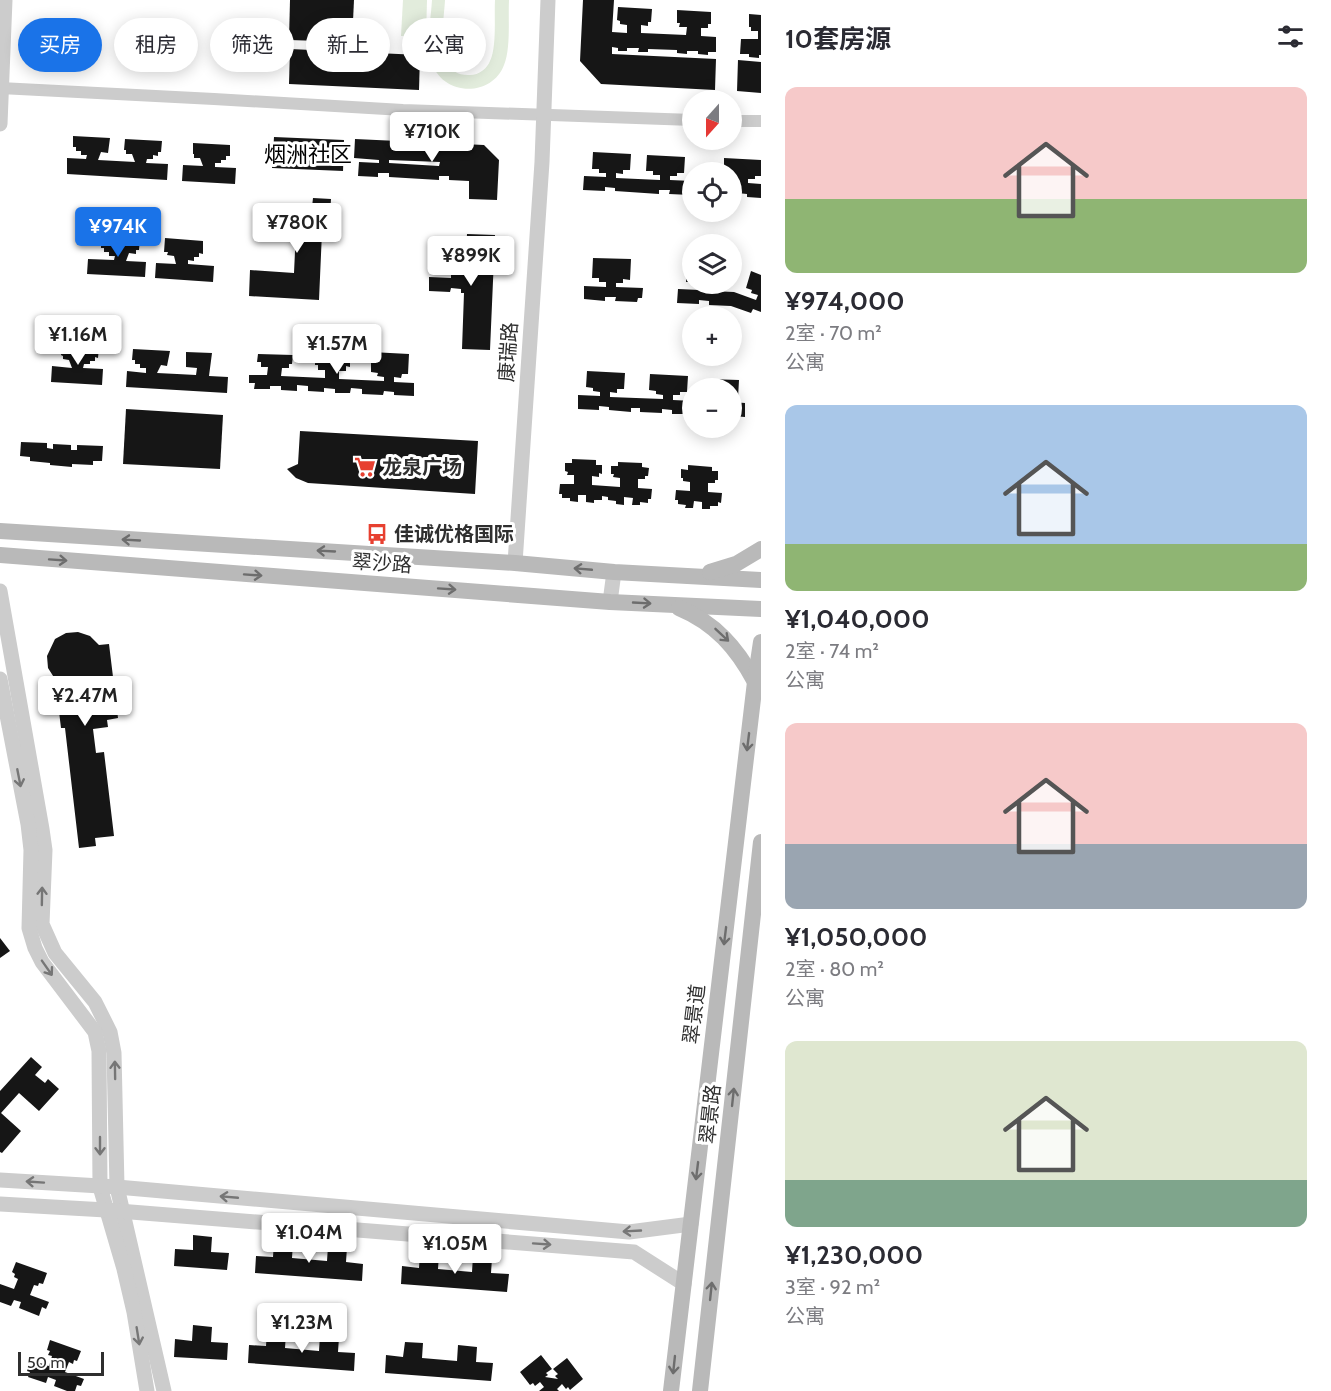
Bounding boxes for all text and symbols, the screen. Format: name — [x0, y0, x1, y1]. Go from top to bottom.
chip: 买房 — [18, 18, 102, 72]
chip: 租房 — [114, 18, 198, 72]
chip: 筛选 — [210, 18, 294, 72]
chip: 新上 — [306, 18, 390, 72]
chip: 公寓 — [402, 18, 486, 72]
icon: filters — [1274, 20, 1307, 53]
text: 10套房源 — [785, 23, 891, 55]
north arrow — [682, 90, 742, 150]
map controls — [682, 90, 742, 438]
pin: ¥710K — [390, 112, 474, 163]
text: ¥710K — [404, 119, 460, 143]
icon: home — [992, 126, 1100, 234]
district label: 烟洲社区 — [264, 141, 352, 168]
button: locate — [682, 162, 742, 222]
pin: ¥780K — [255, 203, 339, 254]
pin: ¥974K — [76, 207, 160, 258]
text: ¥780K — [266, 210, 328, 234]
text: ¥974K — [89, 214, 147, 238]
button: layers — [682, 234, 742, 294]
pin: ¥899K — [429, 236, 513, 287]
text: ¥899K — [441, 243, 501, 267]
text: ¥974,000 — [785, 285, 905, 317]
button: + — [682, 306, 742, 366]
pin: ¥1.16M — [29, 315, 127, 366]
street label: 康瑞路 — [494, 321, 522, 383]
text: 2室 · 70 m² — [785, 321, 882, 345]
text: ¥1.16M — [49, 322, 107, 346]
pin: ¥1.57M — [288, 324, 386, 375]
text: ¥1.57M — [306, 331, 368, 355]
text: 公寓 — [785, 350, 825, 374]
button: − — [682, 378, 742, 438]
icon: home — [992, 444, 1100, 552]
supermarket icon: 龙泉广场 — [353, 455, 377, 479]
place label: 龙泉广场 — [382, 455, 462, 479]
bus stop icon: 佳诚优格国际 — [365, 522, 389, 546]
place label: 佳诚优格国际 — [394, 522, 514, 546]
one-way arrow — [122, 534, 142, 545]
one-way arrow — [317, 546, 337, 557]
street label: 翠沙路 — [351, 549, 413, 577]
one-way arrow — [48, 555, 68, 566]
one-way arrow — [574, 563, 594, 574]
one-way arrow — [242, 569, 262, 580]
one-way arrow — [437, 584, 457, 595]
one-way arrow — [631, 598, 651, 609]
text: ¥1,040,000 — [785, 603, 930, 635]
one-way arrow — [714, 628, 729, 642]
text: 2室 · 74 m² — [785, 639, 879, 663]
text: 公寓 — [785, 668, 825, 692]
pin: ¥2.47M — [36, 676, 134, 727]
text: ¥2.47M — [52, 683, 118, 707]
one-way arrow — [742, 732, 753, 751]
icon: home — [992, 762, 1100, 870]
one-way arrow — [14, 768, 25, 787]
one-way arrow — [37, 887, 48, 907]
text: ¥1,050,000 — [785, 921, 927, 953]
one-way arrow — [719, 925, 730, 945]
text: 2室 · 80 m² — [785, 957, 884, 981]
one-way arrow — [41, 959, 53, 975]
street label: 翠景道 — [678, 983, 710, 1045]
text: 公寓 — [785, 986, 825, 1010]
one-way arrow — [109, 1061, 120, 1081]
icon: home — [992, 1080, 1100, 1188]
street label: 翠景路 — [695, 1083, 725, 1145]
one-way arrow — [727, 1088, 738, 1108]
one-way arrow — [94, 1136, 106, 1156]
one-way arrow — [691, 1161, 702, 1180]
one-way arrow — [25, 1176, 45, 1187]
one-way arrow — [220, 1191, 239, 1202]
pin: ¥1.04M — [260, 1213, 358, 1264]
text: ¥1.04M — [276, 1220, 342, 1244]
pin: ¥1.05M — [406, 1224, 504, 1275]
one-way arrow — [623, 1225, 643, 1236]
text: ¥1.05M — [422, 1231, 488, 1255]
one-way arrow — [531, 1239, 551, 1250]
text: ¥1,230,000 — [785, 1239, 923, 1271]
text: 3室 · 92 m² — [785, 1275, 880, 1299]
one-way arrow — [706, 1282, 717, 1302]
pin: ¥1.23M — [253, 1303, 351, 1354]
text: 公寓 — [785, 1304, 825, 1328]
text: ¥1.23M — [271, 1310, 333, 1334]
one-way arrow — [133, 1326, 144, 1346]
scale bar — [18, 1349, 104, 1376]
text: 50 m — [27, 1353, 64, 1372]
one-way arrow — [669, 1354, 680, 1374]

